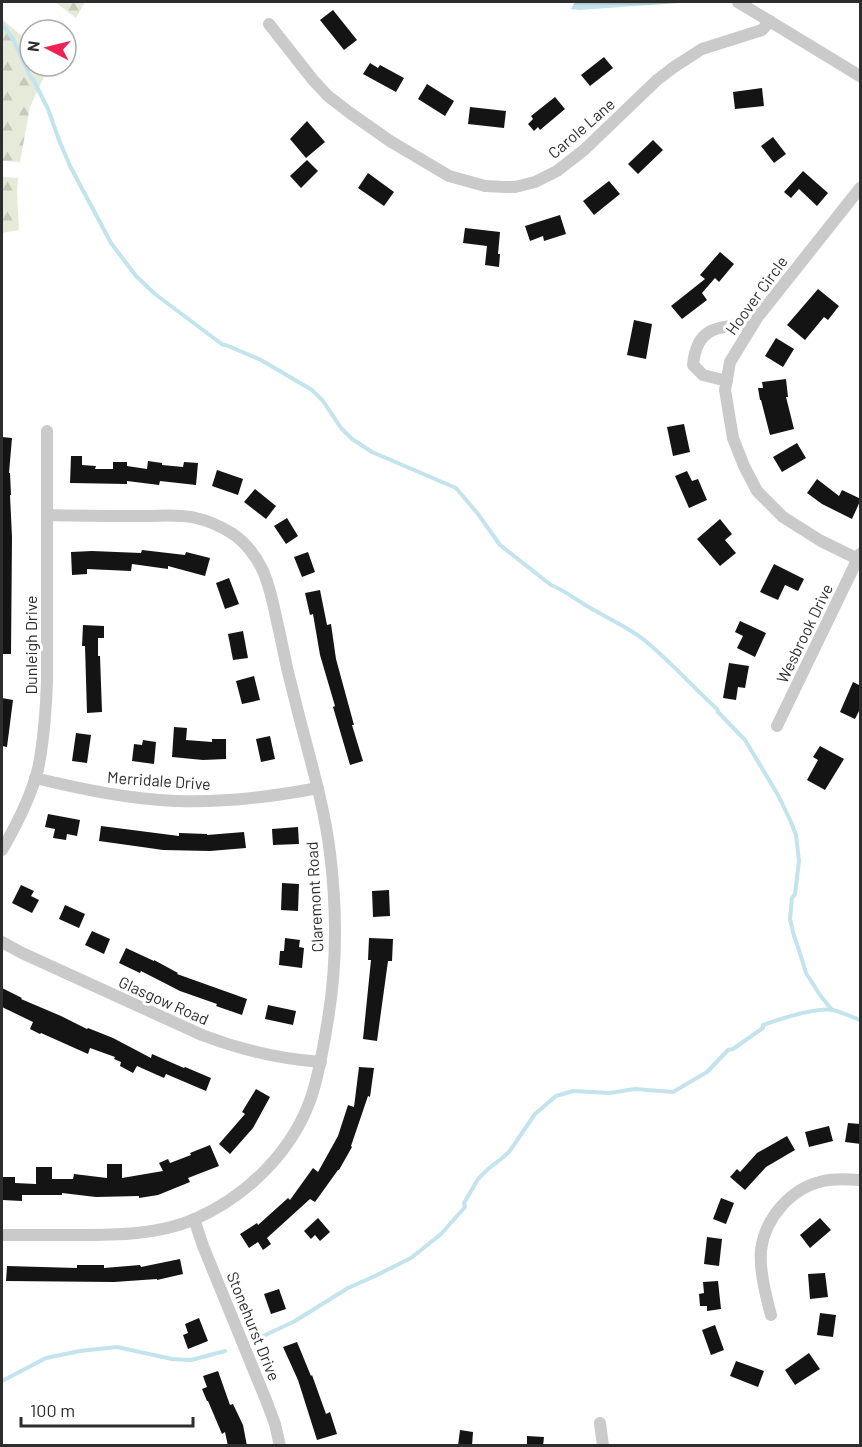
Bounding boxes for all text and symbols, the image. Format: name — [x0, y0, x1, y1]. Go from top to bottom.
north arrow — [18, 18, 78, 78]
text: N — [23, 40, 43, 53]
street label: Carole Lane — [544, 94, 618, 162]
street label: Hoover Circle — [721, 252, 791, 338]
street label: Wesbrook Drive — [772, 580, 836, 686]
street label: Dunleigh Drive — [21, 595, 40, 695]
street label: Merridale Drive — [107, 767, 211, 793]
street label: Claremont Road — [302, 841, 326, 953]
street label: Glasgow Road — [116, 972, 212, 1028]
street label: Stonehurst Drive — [223, 1269, 285, 1383]
scale bar — [21, 1390, 194, 1428]
text: 100 m — [30, 1399, 75, 1421]

